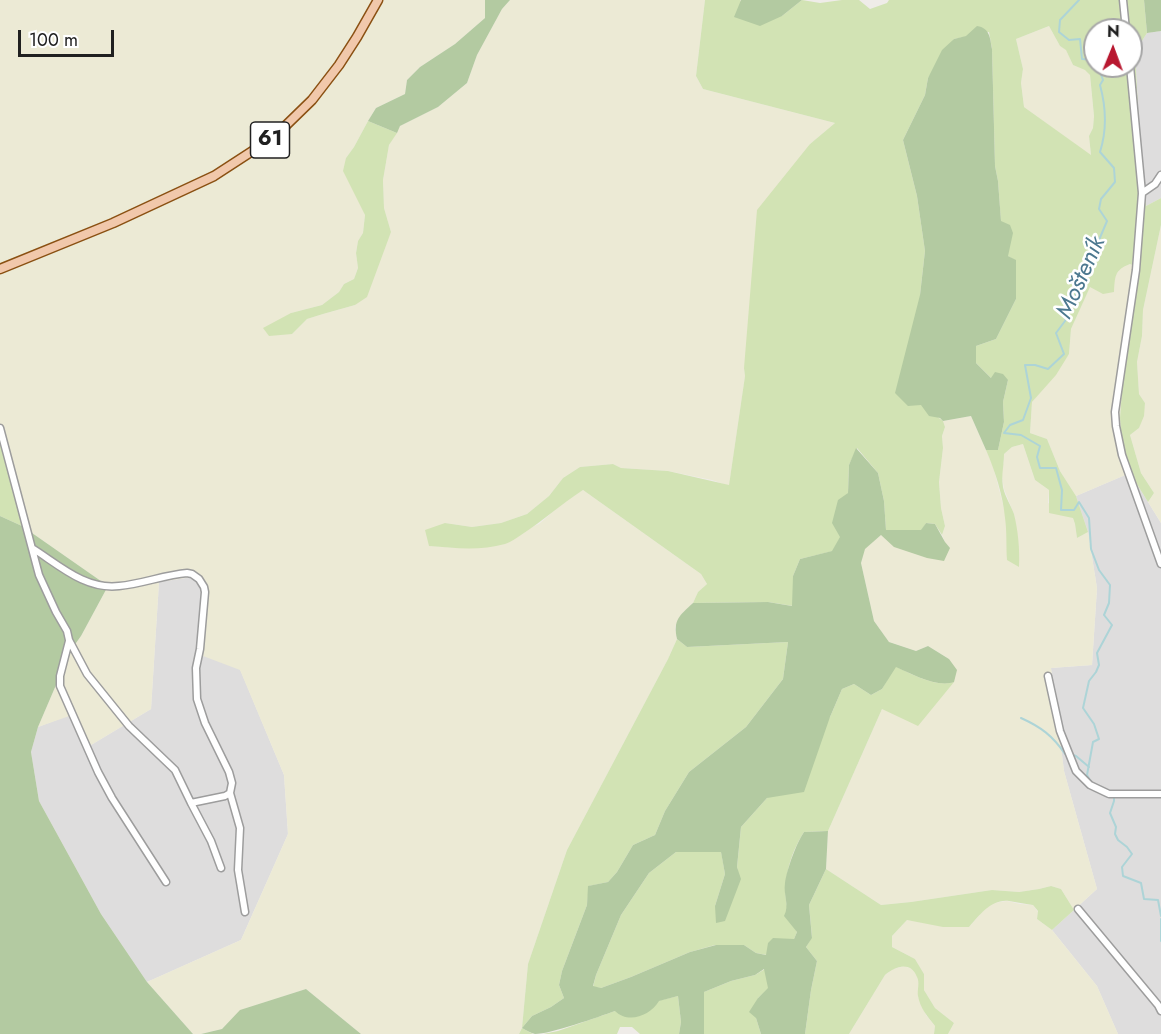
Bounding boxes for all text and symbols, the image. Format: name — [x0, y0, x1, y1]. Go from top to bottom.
scale bar — [21, 18, 117, 56]
north arrow — [1083, 18, 1143, 78]
text: N — [1107, 20, 1120, 43]
text: 100 m — [29, 27, 78, 53]
road number: 61 — [250, 122, 290, 158]
water label: Mošteník — [1051, 232, 1113, 324]

